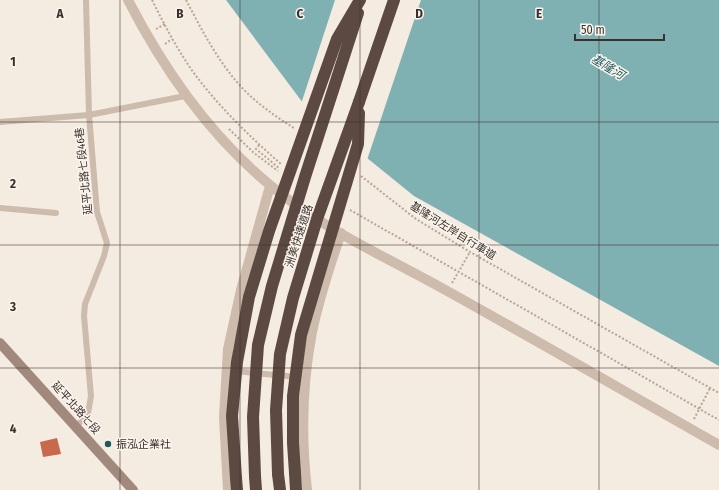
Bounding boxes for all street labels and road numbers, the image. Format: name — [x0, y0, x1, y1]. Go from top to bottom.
street label: 延平北路七段46巷 — [73, 127, 95, 215]
street label: 基隆河左岸自行車道 — [408, 199, 498, 263]
street label: 洲美快速道路 — [283, 203, 315, 269]
street label: 延平北路七段 — [49, 379, 103, 437]

